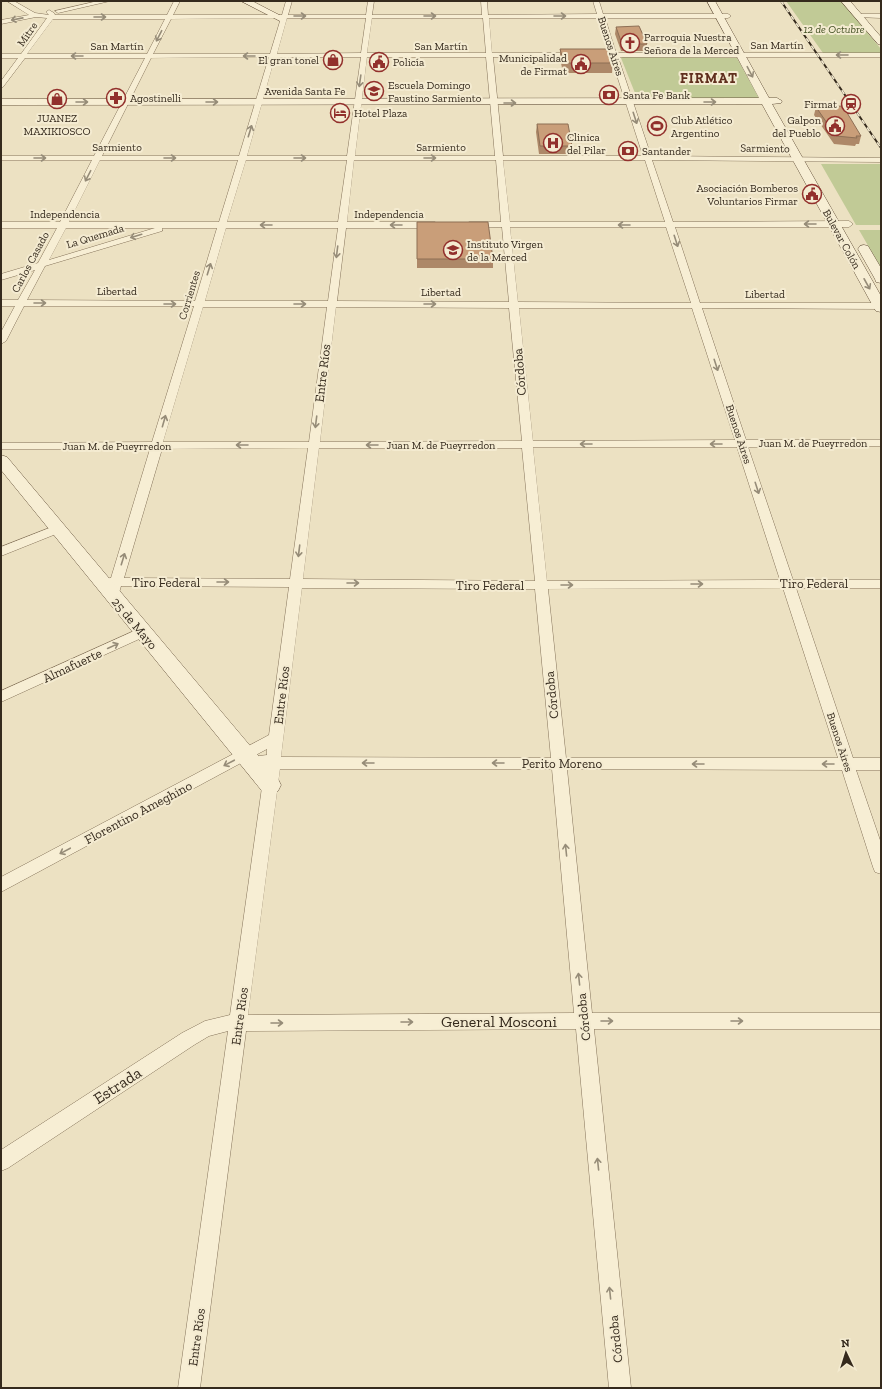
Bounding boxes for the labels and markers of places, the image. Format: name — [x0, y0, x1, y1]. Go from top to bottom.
place label: Parroquia Nuestra Señora de la Merced — [644, 31, 739, 57]
church icon: Parroquia Nuestra Señora de la Merced — [619, 32, 641, 54]
shop icon: El gran tonel — [322, 49, 344, 71]
public building icon: Policía — [368, 51, 390, 73]
place label: Municipalidad de Firmat — [499, 52, 568, 78]
public building icon: Municipalidad de Firmat — [570, 53, 592, 75]
place label: El gran tonel — [258, 54, 319, 67]
place label: Policía — [393, 56, 425, 69]
place label: Escuela Domingo Faustino Sarmiento — [388, 79, 482, 105]
school or university icon: Escuela Domingo Faustino Sarmiento — [363, 80, 385, 102]
bank icon: Santa Fe Bank — [598, 84, 620, 106]
pharmacy icon: Agostinelli — [105, 87, 127, 109]
shop icon: JUANEZ MAXIKIOSCO — [46, 88, 68, 110]
place label: Santa Fe Bank — [623, 89, 690, 102]
place label: Agostinelli — [130, 92, 181, 105]
station icon: Firmat — [840, 93, 862, 115]
place label: Firmat — [804, 98, 838, 111]
hotel icon: Hotel Plaza — [329, 102, 351, 124]
place label: Hotel Plaza — [354, 107, 408, 120]
place label: JUANEZ MAXIKIOSCO — [24, 112, 90, 138]
place label: Club Atlético Argentino — [671, 114, 733, 140]
place label: Galpon del Pueblo — [772, 114, 822, 140]
sports icon: Club Atlético Argentino — [646, 115, 668, 137]
public building icon: Galpon del Pueblo — [824, 115, 846, 137]
place label: Clinica del Pilar — [567, 131, 606, 157]
hospital icon: Clinica del Pilar — [542, 132, 564, 154]
bank icon: Santander — [617, 140, 639, 162]
place label: Santander — [642, 145, 691, 158]
place label: Asociación Bomberos Voluntarios Firmar — [696, 182, 798, 208]
public building icon: Asociación Bomberos Voluntarios Firmar — [801, 183, 823, 205]
place label: Instituto Virgen de la Merced — [467, 238, 544, 264]
school or university icon: Instituto Virgen de la Merced — [442, 239, 464, 261]

